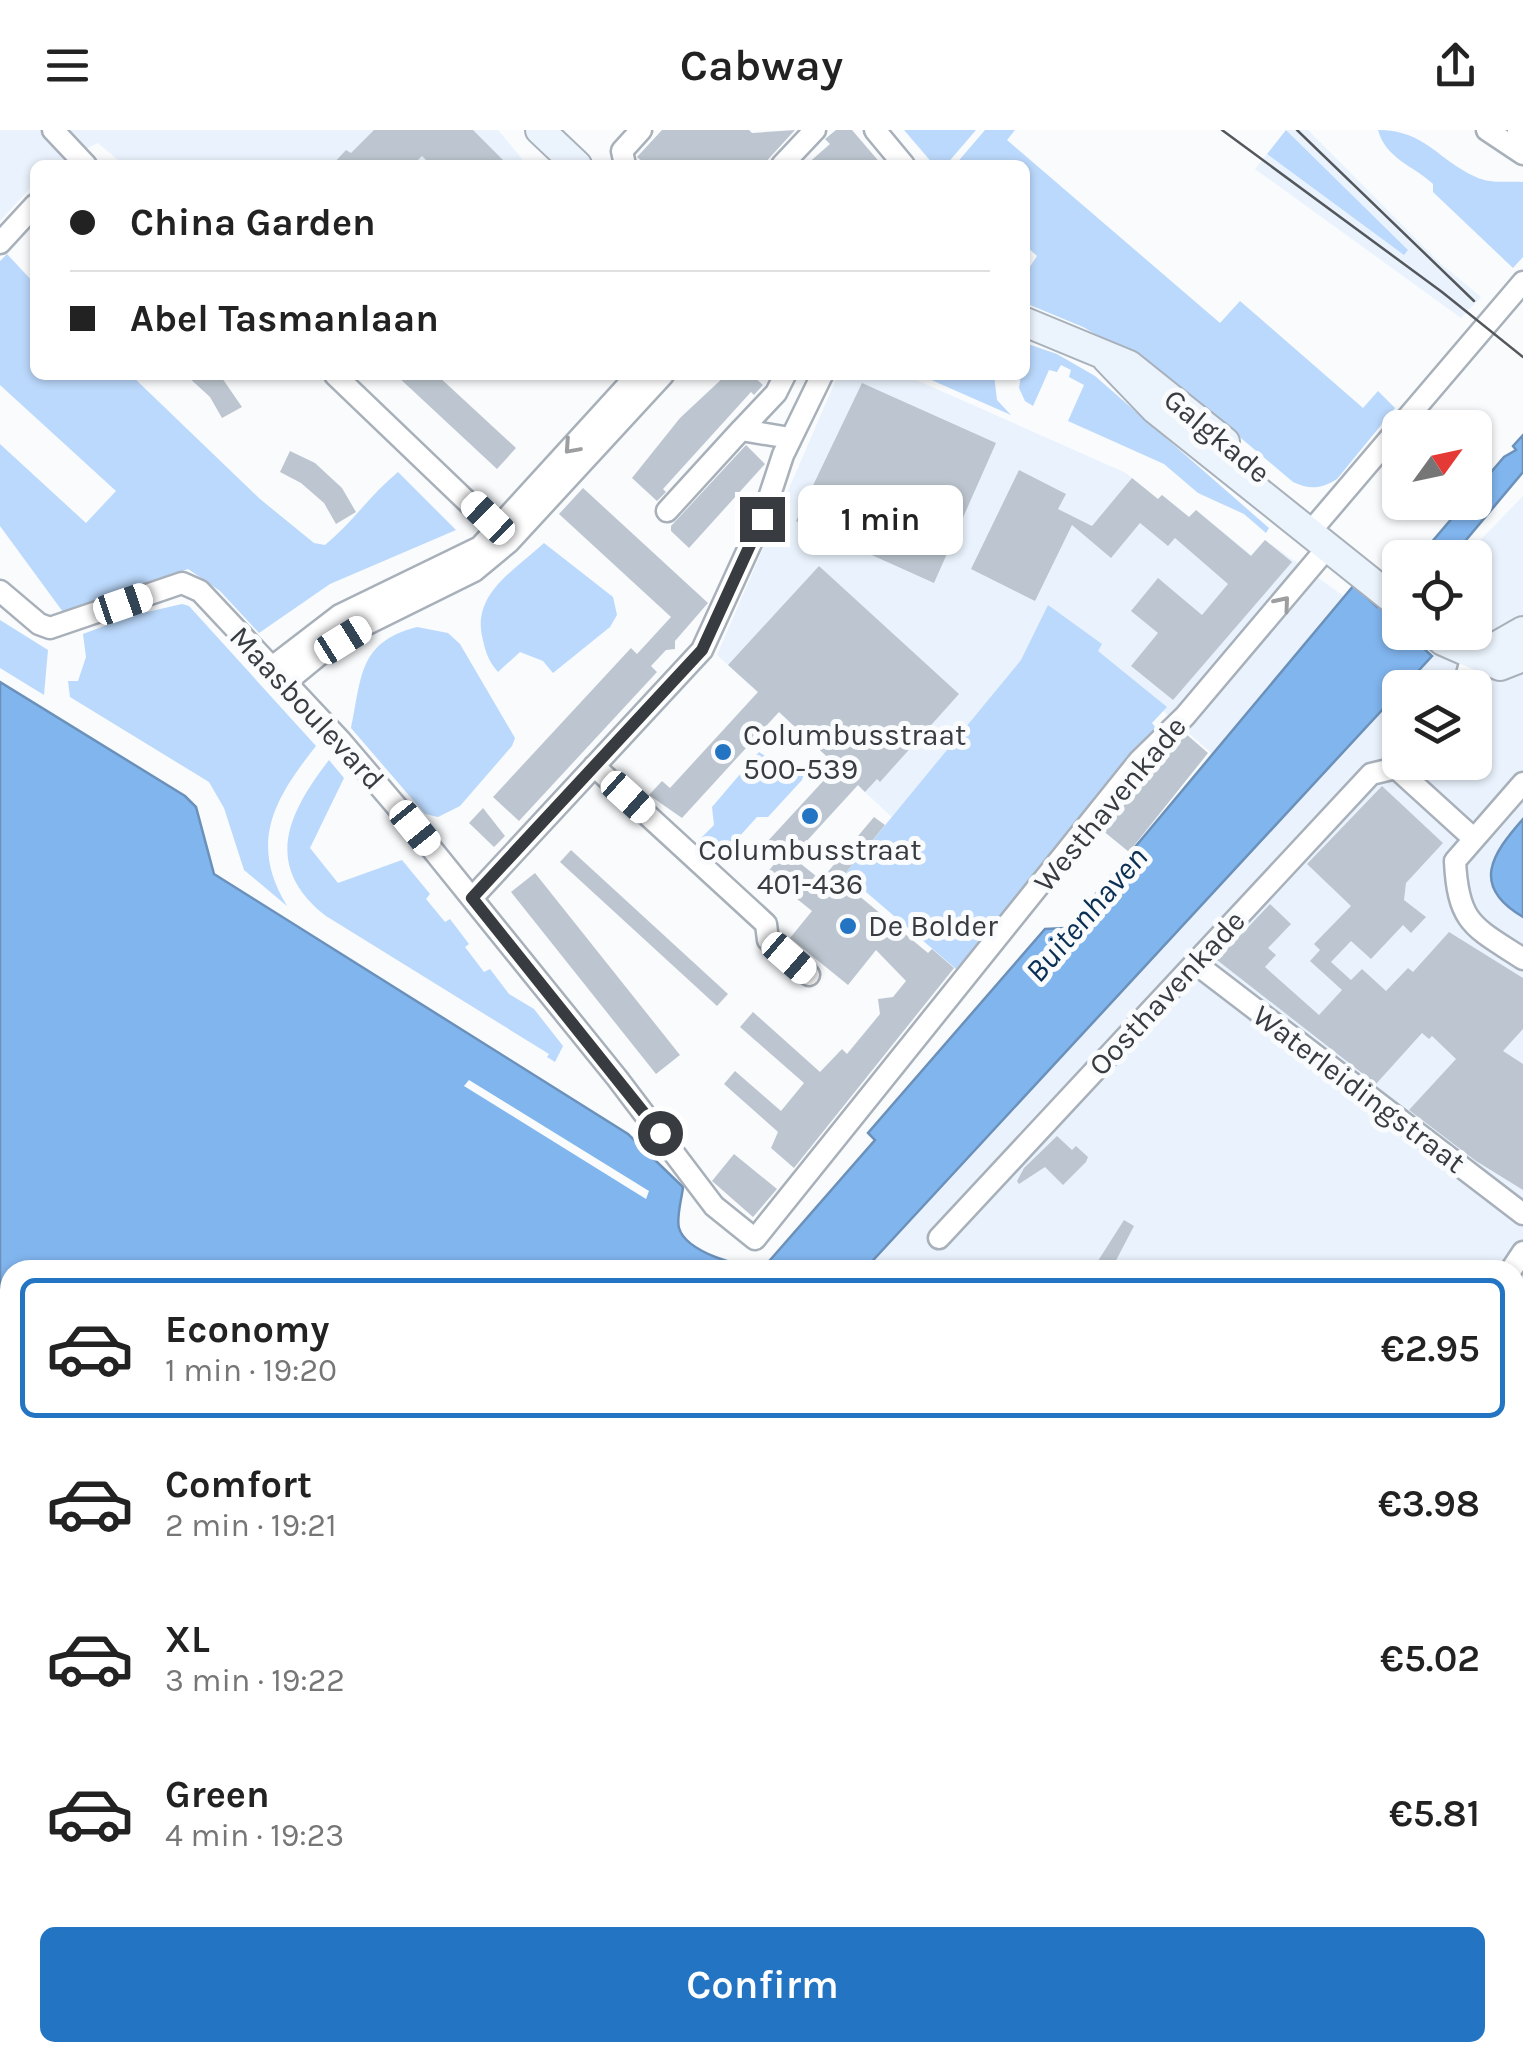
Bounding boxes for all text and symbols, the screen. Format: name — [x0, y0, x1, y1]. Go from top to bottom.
icon: menu — [40, 38, 95, 93]
icon: share — [1428, 38, 1483, 93]
text: Cabway — [680, 39, 843, 91]
text: China Garden — [130, 200, 376, 245]
text: Abel Tasmanlaan — [130, 296, 439, 341]
street label: Galgkade — [1156, 381, 1278, 491]
north arrow — [1382, 410, 1492, 520]
map controls — [1382, 410, 1492, 780]
one-way arrow — [565, 435, 583, 454]
callout: 1 min — [797, 484, 962, 554]
car — [456, 486, 520, 550]
route end — [740, 497, 785, 542]
text: 1 min — [841, 501, 920, 538]
button: locate — [1382, 540, 1492, 650]
car — [90, 580, 156, 628]
one-way arrow — [1271, 596, 1289, 614]
car — [310, 611, 376, 669]
street label: Maasboulevard — [222, 619, 392, 797]
button: layers — [1382, 670, 1492, 780]
street label: Westhavenkade — [1026, 709, 1194, 899]
place label: Columbusstraat 500-539 — [743, 717, 966, 787]
marker: Columbusstraat 500-539 — [712, 741, 734, 763]
car — [596, 766, 660, 828]
car — [384, 795, 446, 861]
marker: Columbusstraat 401-436 — [799, 805, 821, 827]
place label: Columbusstraat 401-436 — [698, 832, 922, 902]
water label: Buitenhaven — [1018, 839, 1155, 990]
street label: Oosthavenkade — [1081, 903, 1253, 1083]
place label: De Bolder — [868, 908, 998, 944]
marker: De Bolder — [837, 915, 859, 937]
car — [757, 927, 821, 989]
street label: Waterleidingstraat — [1246, 997, 1472, 1181]
route start — [638, 1111, 683, 1156]
icon: car — [45, 1303, 135, 1393]
text: Economy — [165, 1307, 329, 1352]
text: €2.95 — [1381, 1326, 1480, 1371]
text: 1 min · 19:20 — [165, 1352, 337, 1389]
icon: car — [45, 1458, 135, 1548]
text: Comfort — [165, 1462, 312, 1507]
text: €3.98 — [1378, 1481, 1480, 1526]
text: 2 min · 19:21 — [165, 1507, 336, 1544]
icon: car — [45, 1613, 135, 1703]
text: XL — [165, 1617, 210, 1662]
text: €5.02 — [1380, 1636, 1480, 1681]
text: 3 min · 19:22 — [165, 1662, 345, 1699]
icon: car — [45, 1768, 135, 1858]
text: Green — [165, 1772, 270, 1817]
text: €5.81 — [1389, 1791, 1480, 1836]
text: 4 min · 19:23 — [165, 1817, 344, 1854]
button: Confirm — [40, 1927, 1485, 2042]

